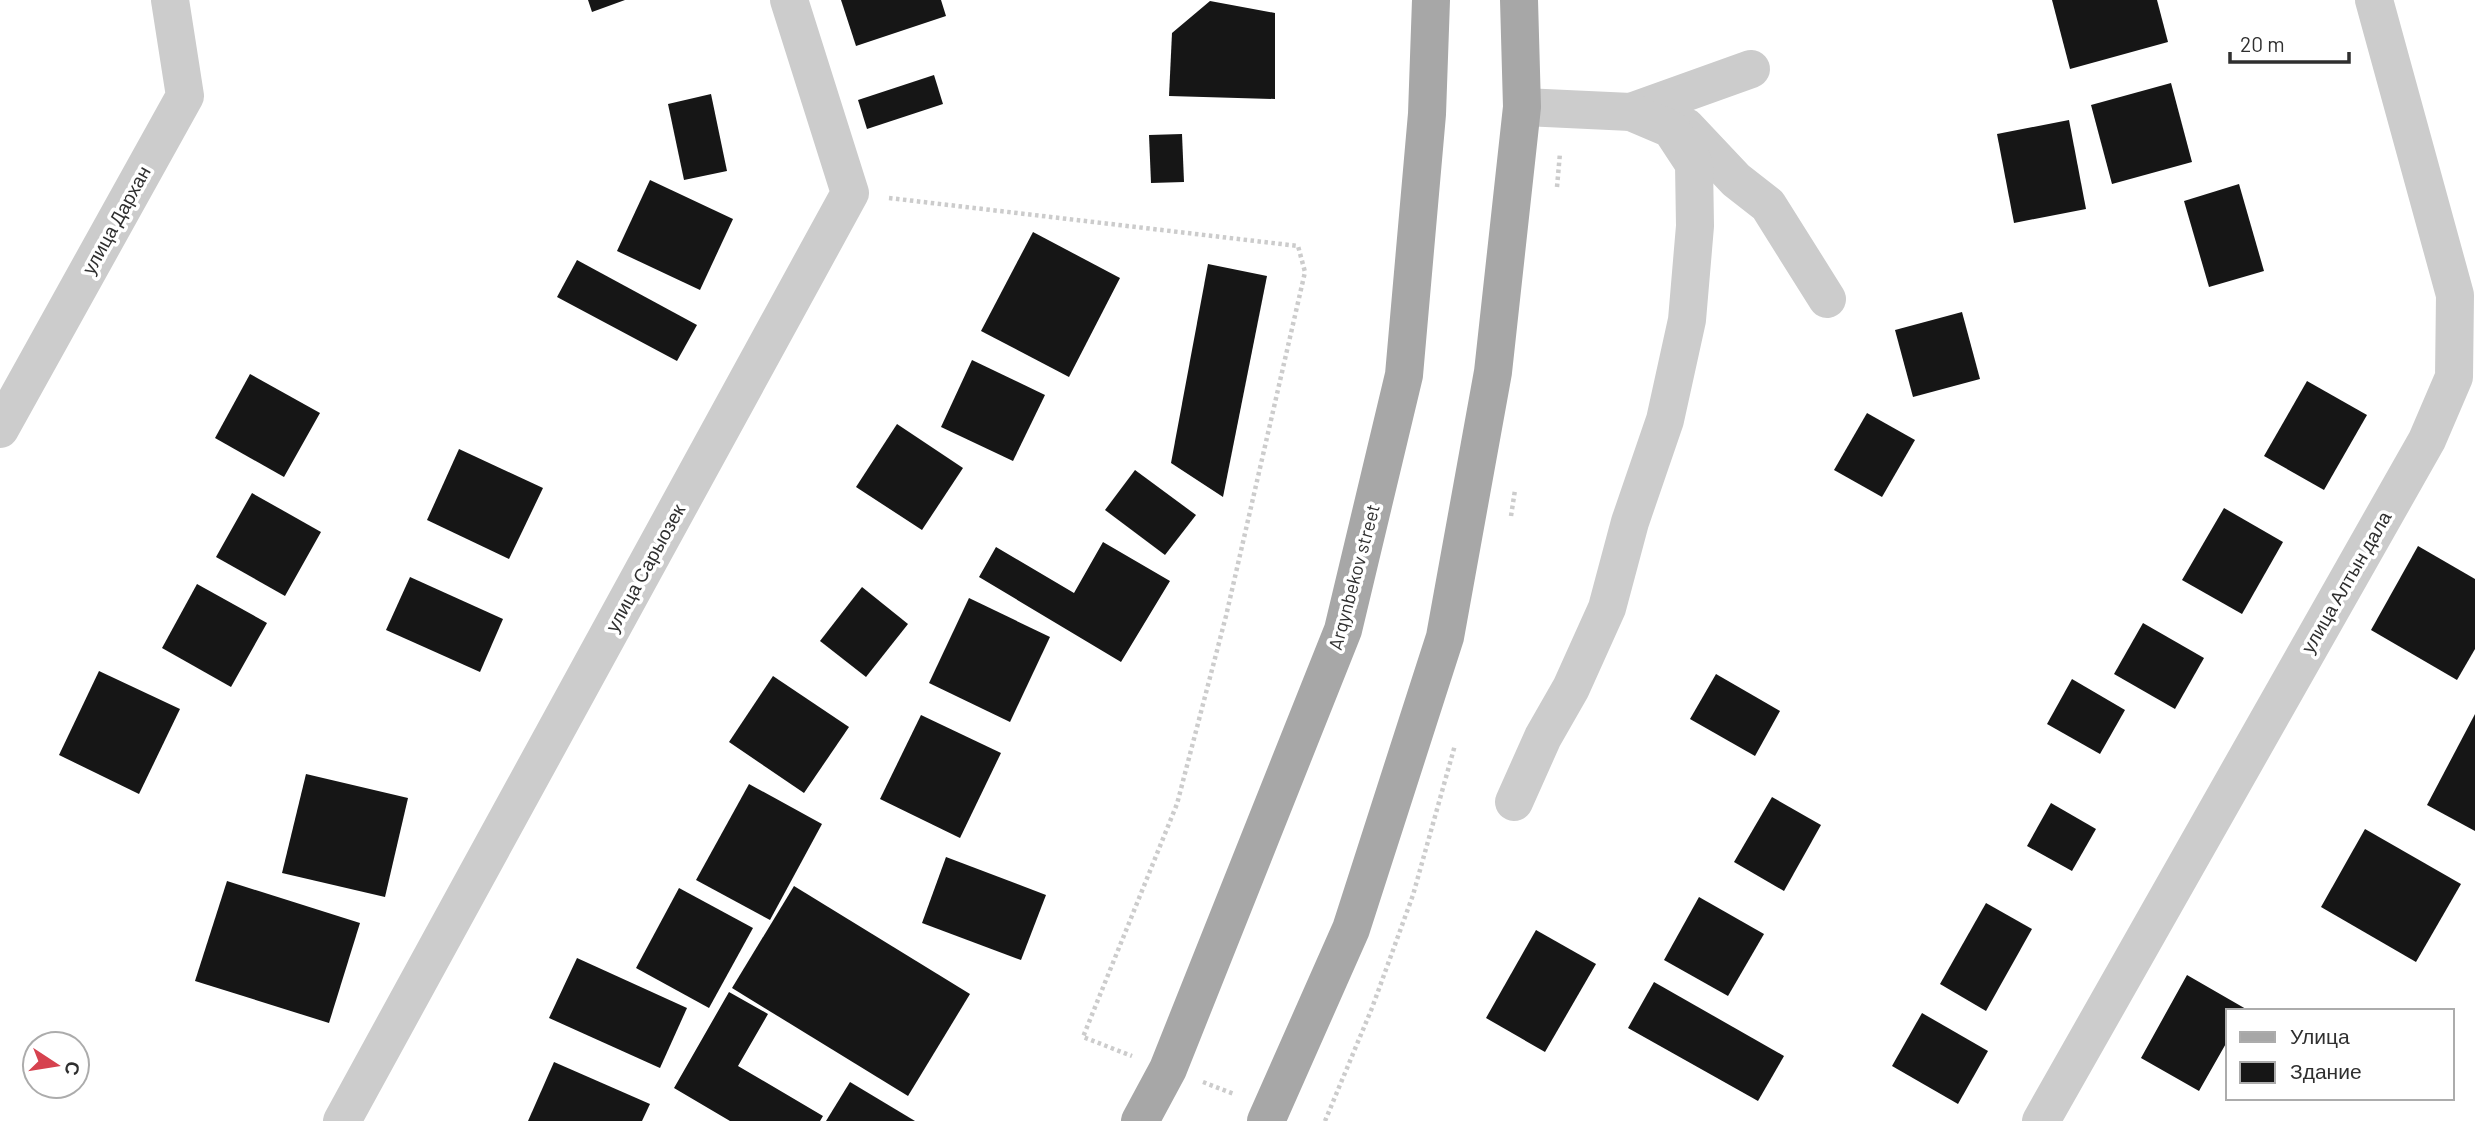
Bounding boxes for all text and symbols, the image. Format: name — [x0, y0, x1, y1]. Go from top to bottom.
scale bar — [2230, 21, 2349, 65]
text: 20 m — [2240, 31, 2285, 56]
street label: улица Дархан — [76, 162, 155, 278]
street label: улица Сарыозек — [600, 499, 689, 636]
street label: Arqynbekov street — [1323, 501, 1384, 652]
street label: улица Алтын дала — [2296, 506, 2396, 657]
legend — [2226, 1009, 2454, 1100]
text: Улица — [2290, 1023, 2350, 1048]
north arrow — [21, 1030, 91, 1100]
text: Здание — [2290, 1058, 2362, 1083]
text: С — [60, 1060, 86, 1078]

